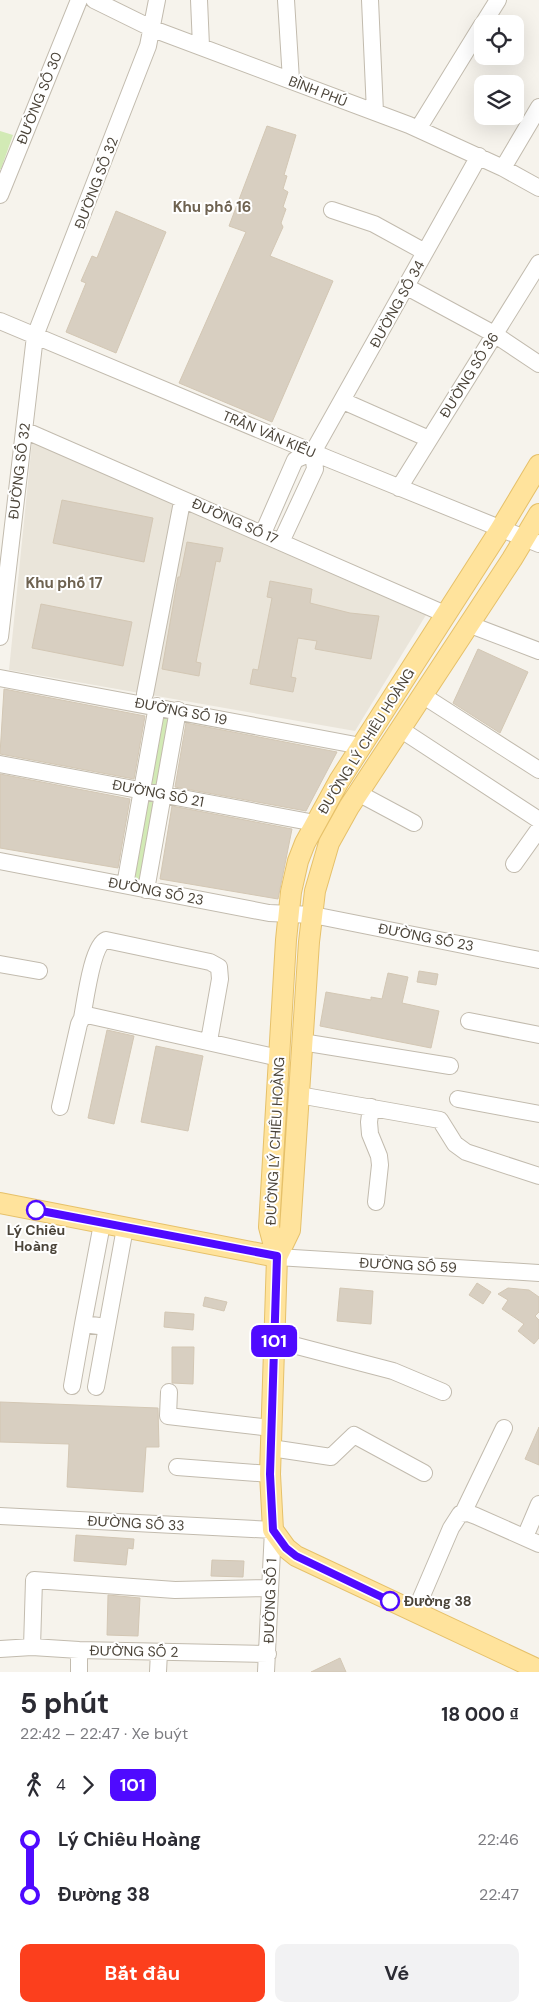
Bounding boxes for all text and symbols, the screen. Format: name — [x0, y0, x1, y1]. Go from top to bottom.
map controls — [474, 15, 524, 125]
button: locate — [474, 15, 524, 65]
street label: ĐƯỜNG SỐ 30 — [12, 49, 66, 147]
street label: BÌNH PHÚ — [286, 72, 350, 110]
button: layers — [474, 75, 524, 125]
street label: ĐƯỜNG SỐ 32 — [70, 135, 122, 231]
district label: Khu phố 16 — [173, 197, 251, 217]
street label: ĐƯỜNG SỐ 34 — [366, 257, 429, 351]
street label: ĐƯỜNG SỐ 36 — [435, 329, 503, 421]
street label: TRẦN VĂN KIỂU — [220, 406, 318, 462]
street label: ĐƯỜNG SỐ 32 — [4, 422, 34, 520]
street label: ĐƯỜNG SỐ 17 — [189, 494, 281, 548]
district label: Khu phố 17 — [25, 573, 103, 593]
street label: ĐƯỜNG LÝ CHIÊU HOÀNG — [314, 665, 418, 817]
street label: ĐƯỜNG SỐ 19 — [133, 693, 229, 729]
street label: ĐƯỜNG SỐ 21 — [111, 775, 205, 811]
street label: ĐƯỜNG SỐ 23 — [107, 873, 205, 909]
street label: ĐƯỜNG SỐ 23 — [377, 919, 475, 955]
street label: ĐƯỜNG LÝ CHIÊU HOÀNG — [262, 1056, 288, 1226]
marker: Lý Chiêu Hoàng — [26, 1200, 46, 1220]
place label: Lý Chiêu Hoàng — [7, 1221, 65, 1255]
street label: ĐƯỜNG SỐ 59 — [359, 1253, 457, 1277]
line badge: 101 — [245, 1325, 303, 1357]
text: 101 — [261, 1329, 287, 1353]
street label: ĐƯỜNG SỐ 33 — [87, 1511, 185, 1535]
street label: ĐƯỜNG SỐ 1 — [260, 1558, 280, 1644]
marker: Đường 38 — [380, 1591, 400, 1611]
place label: Đường 38 — [404, 1592, 472, 1610]
street label: ĐƯỜNG SỐ 2 — [90, 1641, 178, 1661]
text: 5 phút — [20, 1685, 109, 1722]
text: 18 000 ₫ — [441, 1702, 519, 1727]
text: 22:42 – 22:47 · Xe buýt — [20, 1723, 188, 1744]
icon: walk — [20, 1771, 48, 1799]
icon: forward — [74, 1771, 102, 1799]
text: 101 — [120, 1773, 146, 1797]
text: 4 — [56, 1774, 66, 1795]
text: Lý Chiêu Hoàng — [58, 1827, 201, 1852]
text: 22:46 — [478, 1829, 519, 1850]
text: Đường 38 — [58, 1882, 150, 1907]
text: 22:47 — [479, 1884, 519, 1905]
button: Bắt đầu — [20, 1944, 265, 2002]
button: Vé — [275, 1944, 519, 2002]

